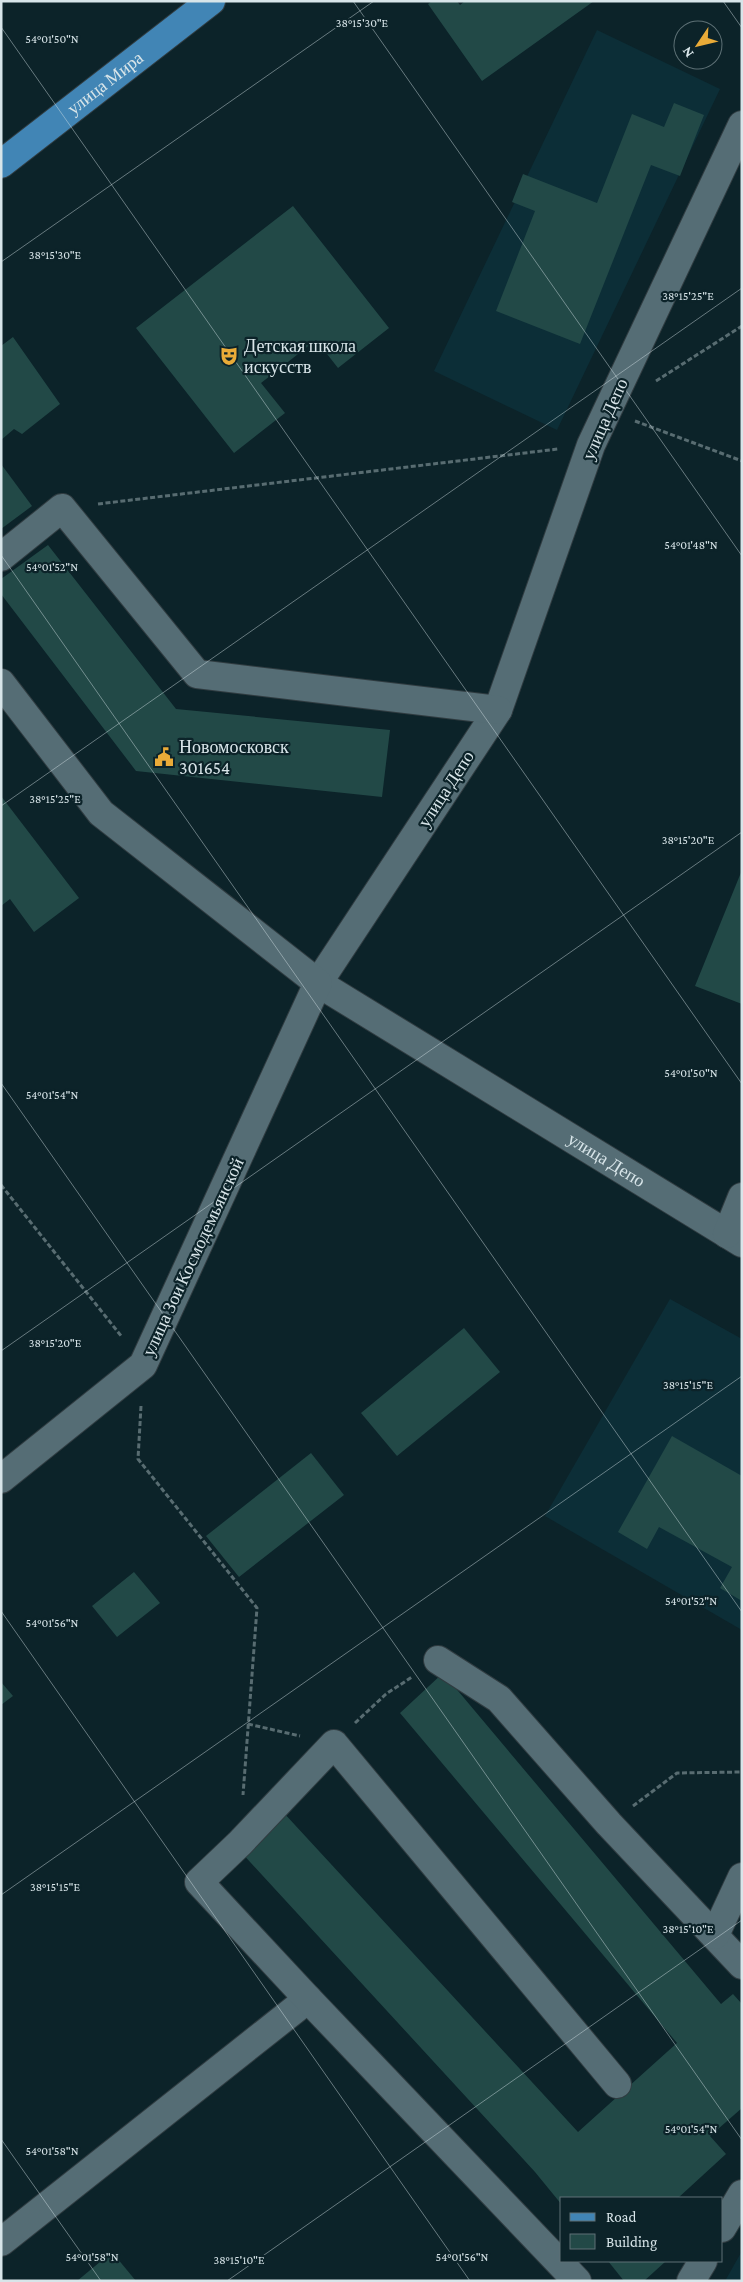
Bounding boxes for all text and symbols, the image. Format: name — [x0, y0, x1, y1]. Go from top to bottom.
text: 38°15'30"E — [336, 16, 389, 30]
north arrow — [673, 20, 723, 70]
text: 54°01'50"N — [25, 32, 79, 46]
text: N — [678, 44, 697, 61]
street label: улица Мира — [63, 47, 147, 119]
text: 38°15'30"E — [29, 248, 82, 262]
text: 38°15'25"E — [662, 289, 714, 303]
place label: Детская школа искусств — [244, 336, 356, 377]
theatre icon: Детская школа искусств — [218, 345, 240, 367]
street label: улица Депо — [578, 375, 632, 463]
text: 54°01'48"N — [664, 538, 718, 552]
text: 54°01'52"N — [26, 560, 78, 574]
place label: Новомосковск 301654 — [179, 737, 289, 778]
public building icon: Новомосковск 301654 — [153, 746, 175, 768]
street label: улица Депо — [414, 747, 478, 831]
text: 38°15'25"E — [29, 792, 81, 806]
text: 38°15'20"E — [662, 833, 715, 847]
text: 54°01'50"N — [664, 1066, 718, 1080]
text: 54°01'54"N — [26, 1088, 78, 1102]
street label: улица Депо — [564, 1129, 649, 1191]
street label: улица Зои Космодемьянской — [138, 1154, 248, 1359]
text: 38°15'20"E — [29, 1336, 82, 1350]
text: 38°15'15"E — [663, 1378, 713, 1392]
text: 54°01'52"N — [665, 1594, 717, 1608]
text: 54°01'56"N — [26, 1616, 79, 1630]
text: 38°15'15"E — [30, 1880, 80, 1894]
text: 38°15'10"E — [663, 1922, 714, 1936]
text: 54°01'54"N — [665, 2122, 717, 2136]
text: 54°01'58"N — [25, 2144, 79, 2158]
legend — [560, 2197, 723, 2262]
text: Road — [606, 2209, 637, 2225]
text: Building — [606, 2234, 657, 2251]
text: 54°01'58"N — [65, 2250, 119, 2264]
text: 54°01'56"N — [436, 2250, 489, 2264]
text: 38°15'10"E — [214, 2253, 265, 2267]

